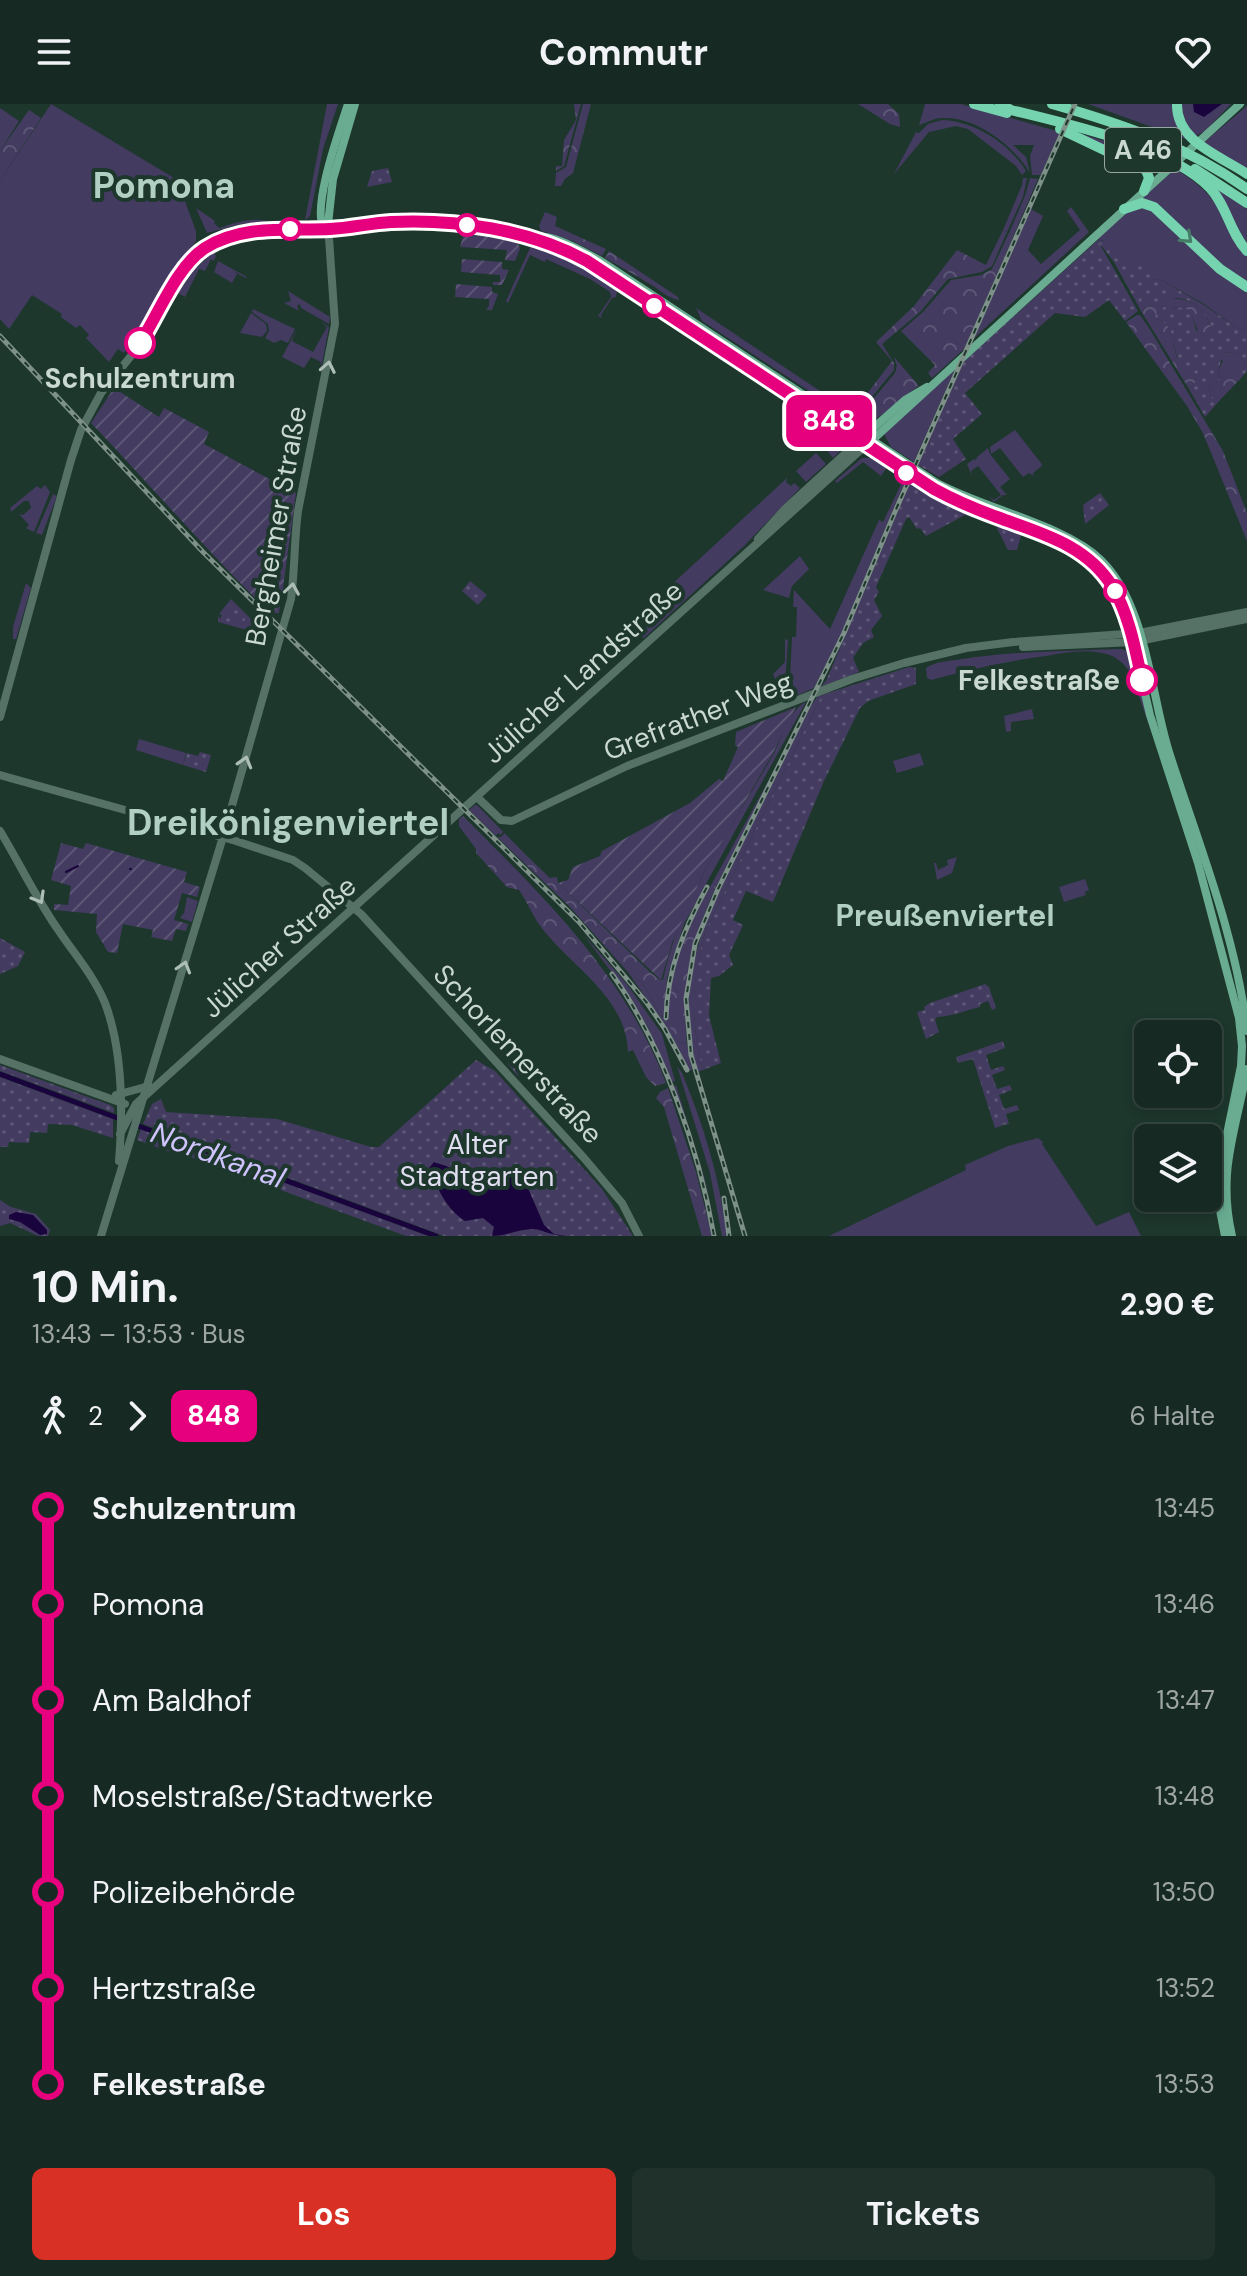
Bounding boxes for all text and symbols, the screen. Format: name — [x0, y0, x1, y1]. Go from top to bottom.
text: Commutr — [539, 29, 708, 76]
icon: menu — [32, 30, 76, 74]
icon: heart — [1171, 30, 1215, 74]
road number: A 46 — [1105, 128, 1181, 172]
district label: Pomona — [93, 162, 235, 209]
unlabelled marker — [456, 214, 478, 236]
unlabelled marker — [279, 218, 301, 240]
one-way arrow — [1178, 228, 1193, 242]
unlabelled marker — [643, 295, 665, 317]
marker: Schulzentrum — [125, 328, 155, 358]
place label: Schulzentrum — [45, 360, 235, 397]
one-way arrow — [319, 360, 336, 374]
line badge: 848 — [783, 395, 875, 447]
text: 848 — [802, 402, 856, 439]
street label: Bergheimer Straße — [237, 403, 315, 649]
unlabelled marker — [895, 462, 917, 484]
street label: Jülicher Landstraße — [475, 572, 691, 772]
unlabelled marker — [1104, 580, 1126, 602]
one-way arrow — [283, 582, 300, 596]
place label: Felkestraße — [958, 662, 1120, 699]
street label: Grefrather Weg — [598, 663, 798, 769]
marker: Felkestraße — [1127, 665, 1157, 695]
one-way arrow — [236, 756, 252, 770]
district label: Dreikönigenviertel — [127, 799, 449, 846]
street label: Jülicher Straße — [194, 868, 364, 1026]
one-way arrow — [29, 889, 45, 904]
district label: Preußenviertel — [836, 896, 1054, 935]
street label: Schorlemerstraße — [425, 956, 611, 1152]
one-way arrow — [175, 961, 191, 974]
map controls — [1134, 1020, 1222, 1212]
button: locate — [1134, 1020, 1222, 1108]
water label: Nordkanal — [146, 1113, 292, 1198]
button: layers — [1134, 1124, 1222, 1212]
park label: Alter Stadtgarten — [400, 1126, 554, 1195]
text: 10 Min. — [32, 1258, 179, 1316]
text: 2.90 € — [1120, 1285, 1215, 1324]
text: 13:43 – 13:53 · Bus — [32, 1317, 246, 1351]
icon: walk — [32, 1394, 76, 1438]
icon: forward — [115, 1394, 159, 1438]
text: 848 — [187, 1397, 241, 1434]
text: 2 — [88, 1399, 103, 1433]
text: 6 Halte — [1130, 1399, 1215, 1433]
text: Schulzentrum — [92, 1489, 297, 1528]
text: 13:45 — [1155, 1491, 1215, 1525]
text: Pomona — [92, 1585, 204, 1624]
text: 13:46 — [1154, 1587, 1215, 1621]
text: Am Baldhof — [92, 1681, 252, 1720]
text: 13:47 — [1157, 1683, 1215, 1717]
text: Moselstraße/Stadtwerke — [92, 1777, 433, 1816]
text: 13:48 — [1155, 1779, 1215, 1813]
text: Polizeibehörde — [92, 1873, 295, 1912]
text: 13:50 — [1153, 1875, 1215, 1909]
text: Hertzstraße — [92, 1969, 256, 2008]
text: 13:52 — [1156, 1971, 1215, 2005]
text: Felkestraße — [92, 2065, 266, 2104]
text: 13:53 — [1155, 2067, 1215, 2101]
button: Los — [32, 2168, 616, 2260]
button: Tickets — [632, 2168, 1215, 2260]

